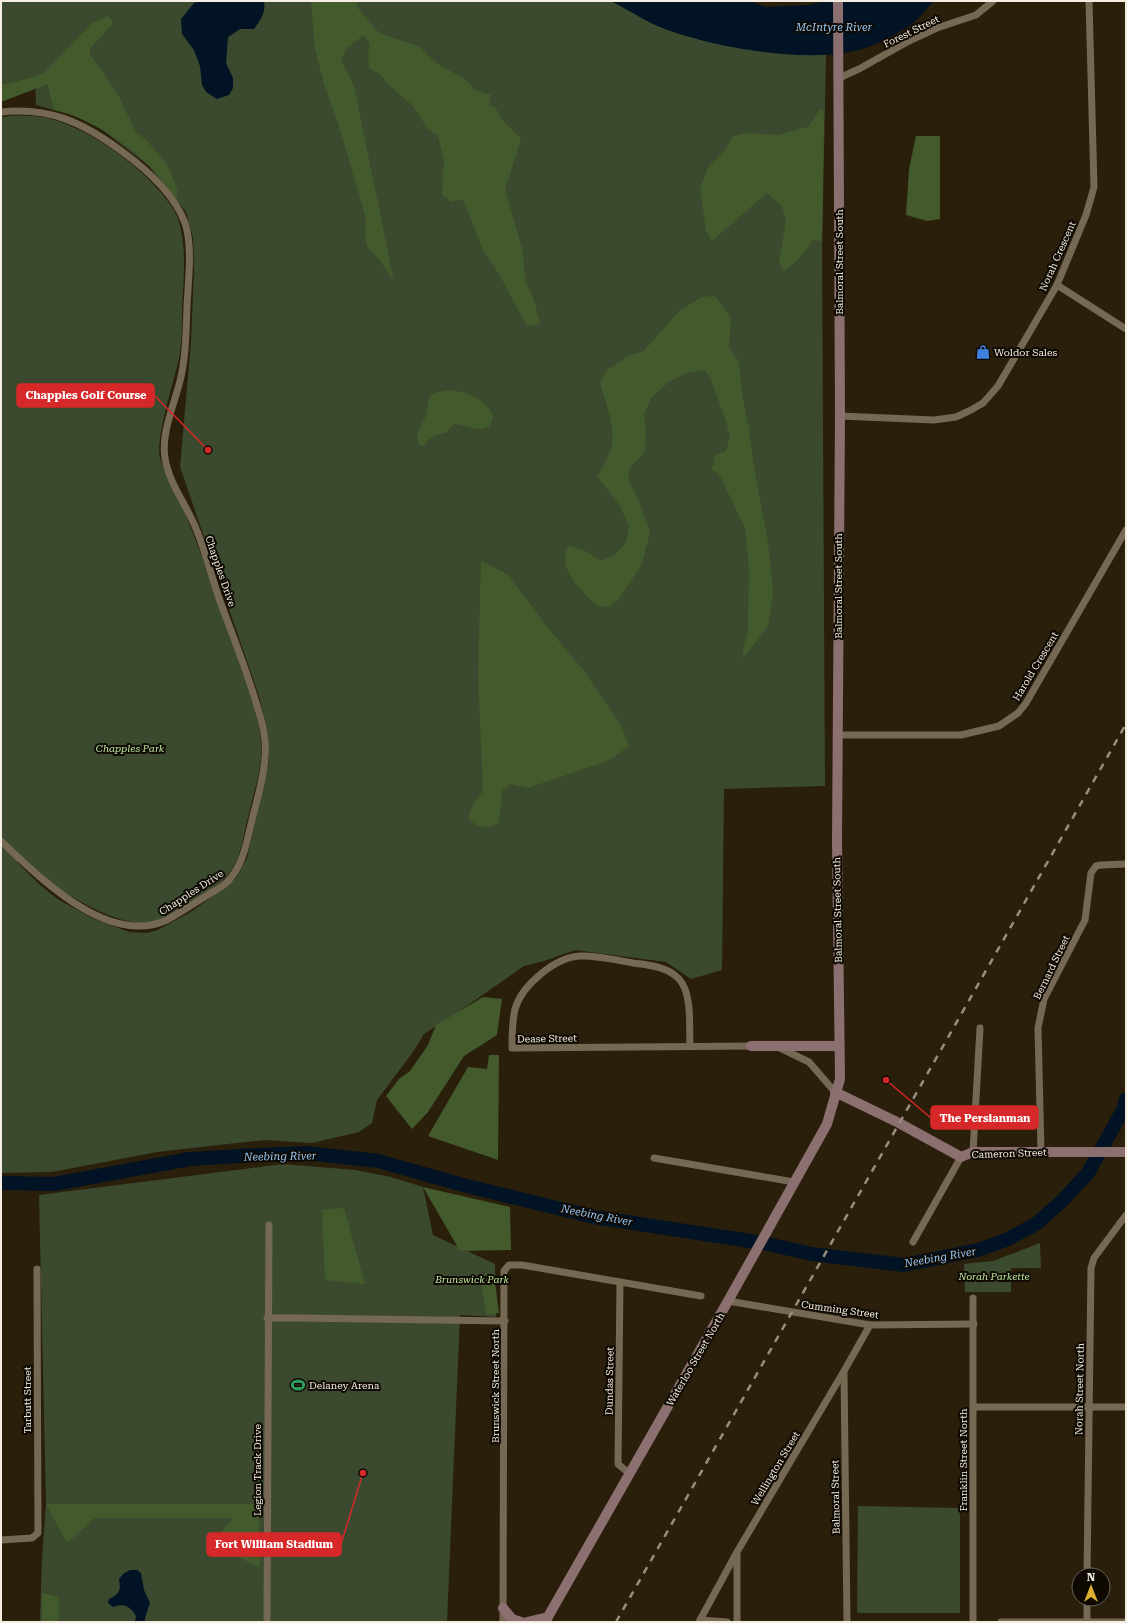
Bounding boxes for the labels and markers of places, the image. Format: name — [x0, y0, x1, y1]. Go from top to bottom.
shop icon: Woldor Sales — [975, 344, 991, 360]
place label: Woldor Sales — [994, 347, 1057, 358]
callout: Chapples Golf Course — [17, 384, 154, 407]
callout: The Persianman — [931, 1106, 1038, 1129]
sports icon: Delaney Arena — [290, 1377, 306, 1393]
place label: Delaney Arena — [309, 1380, 380, 1391]
callout: Fort William Stadium — [207, 1533, 341, 1556]

